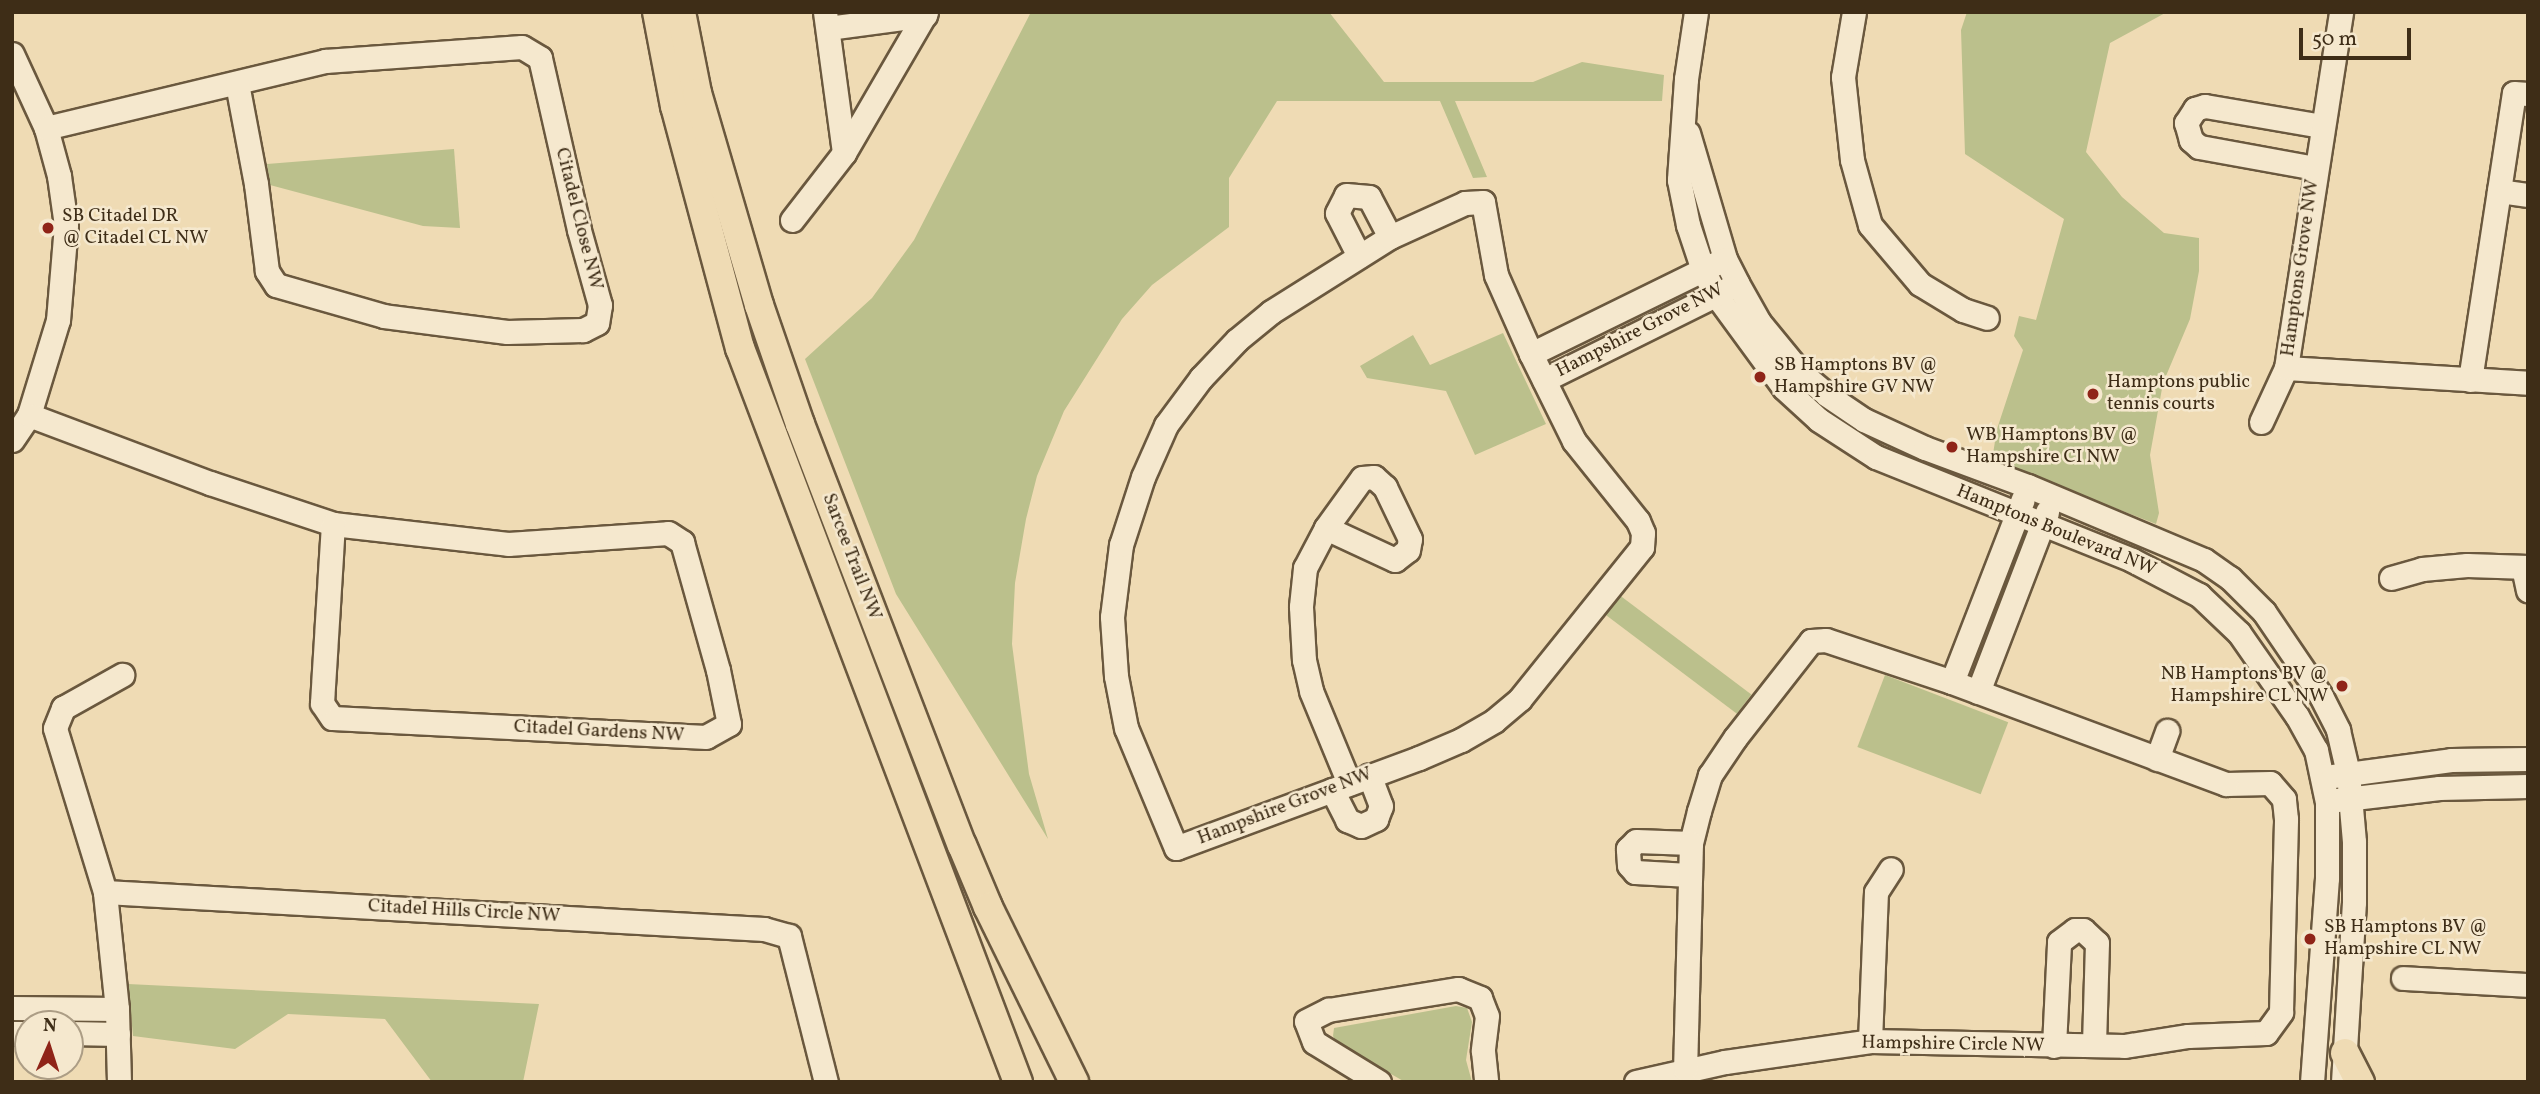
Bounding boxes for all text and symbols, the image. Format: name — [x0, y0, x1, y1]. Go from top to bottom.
scale bar — [2302, 14, 2414, 58]
text: 50 m — [2312, 25, 2357, 54]
street label: Citadel Close NW — [549, 146, 607, 292]
street label: Hamptons Grove NW — [2277, 178, 2325, 358]
place label: SB Citadel DR @ Citadel CL NW — [62, 206, 208, 250]
marker: SB Citadel DR @ Citadel CL NW — [40, 220, 56, 236]
street label: Hampshire Grove NW — [1552, 279, 1728, 383]
place label: SB Hamptons BV @ Hampshire GV NW — [1774, 355, 1938, 399]
marker: SB Hamptons BV @ Hampshire GV NW — [1752, 369, 1768, 385]
place label: Hamptons public tennis courts — [2107, 372, 2250, 416]
marker: Hamptons public tennis courts — [2085, 386, 2101, 402]
place label: WB Hamptons BV @ Hampshire CI NW — [1966, 425, 2139, 469]
marker: WB Hamptons BV @ Hampshire CI NW — [1944, 439, 1960, 455]
street label: Hamptons Boulevard NW — [1953, 480, 2159, 582]
street label: Sarcee Trail NW — [816, 490, 886, 624]
place label: NB Hamptons BV @ Hampshire CL NW — [2160, 664, 2328, 708]
marker: NB Hamptons BV @ Hampshire CL NW — [2334, 678, 2350, 694]
street label: Citadel Gardens NW — [513, 716, 685, 748]
street label: Hampshire Grove NW — [1195, 763, 1375, 851]
street label: Citadel Hills Circle NW — [367, 896, 561, 928]
place label: SB Hamptons BV @ Hampshire CL NW — [2324, 917, 2488, 961]
marker: SB Hamptons BV @ Hampshire CL NW — [2302, 931, 2318, 947]
north arrow — [14, 1010, 84, 1080]
text: N — [42, 1013, 58, 1039]
street label: Hampshire Circle NW — [1861, 1032, 2045, 1058]

